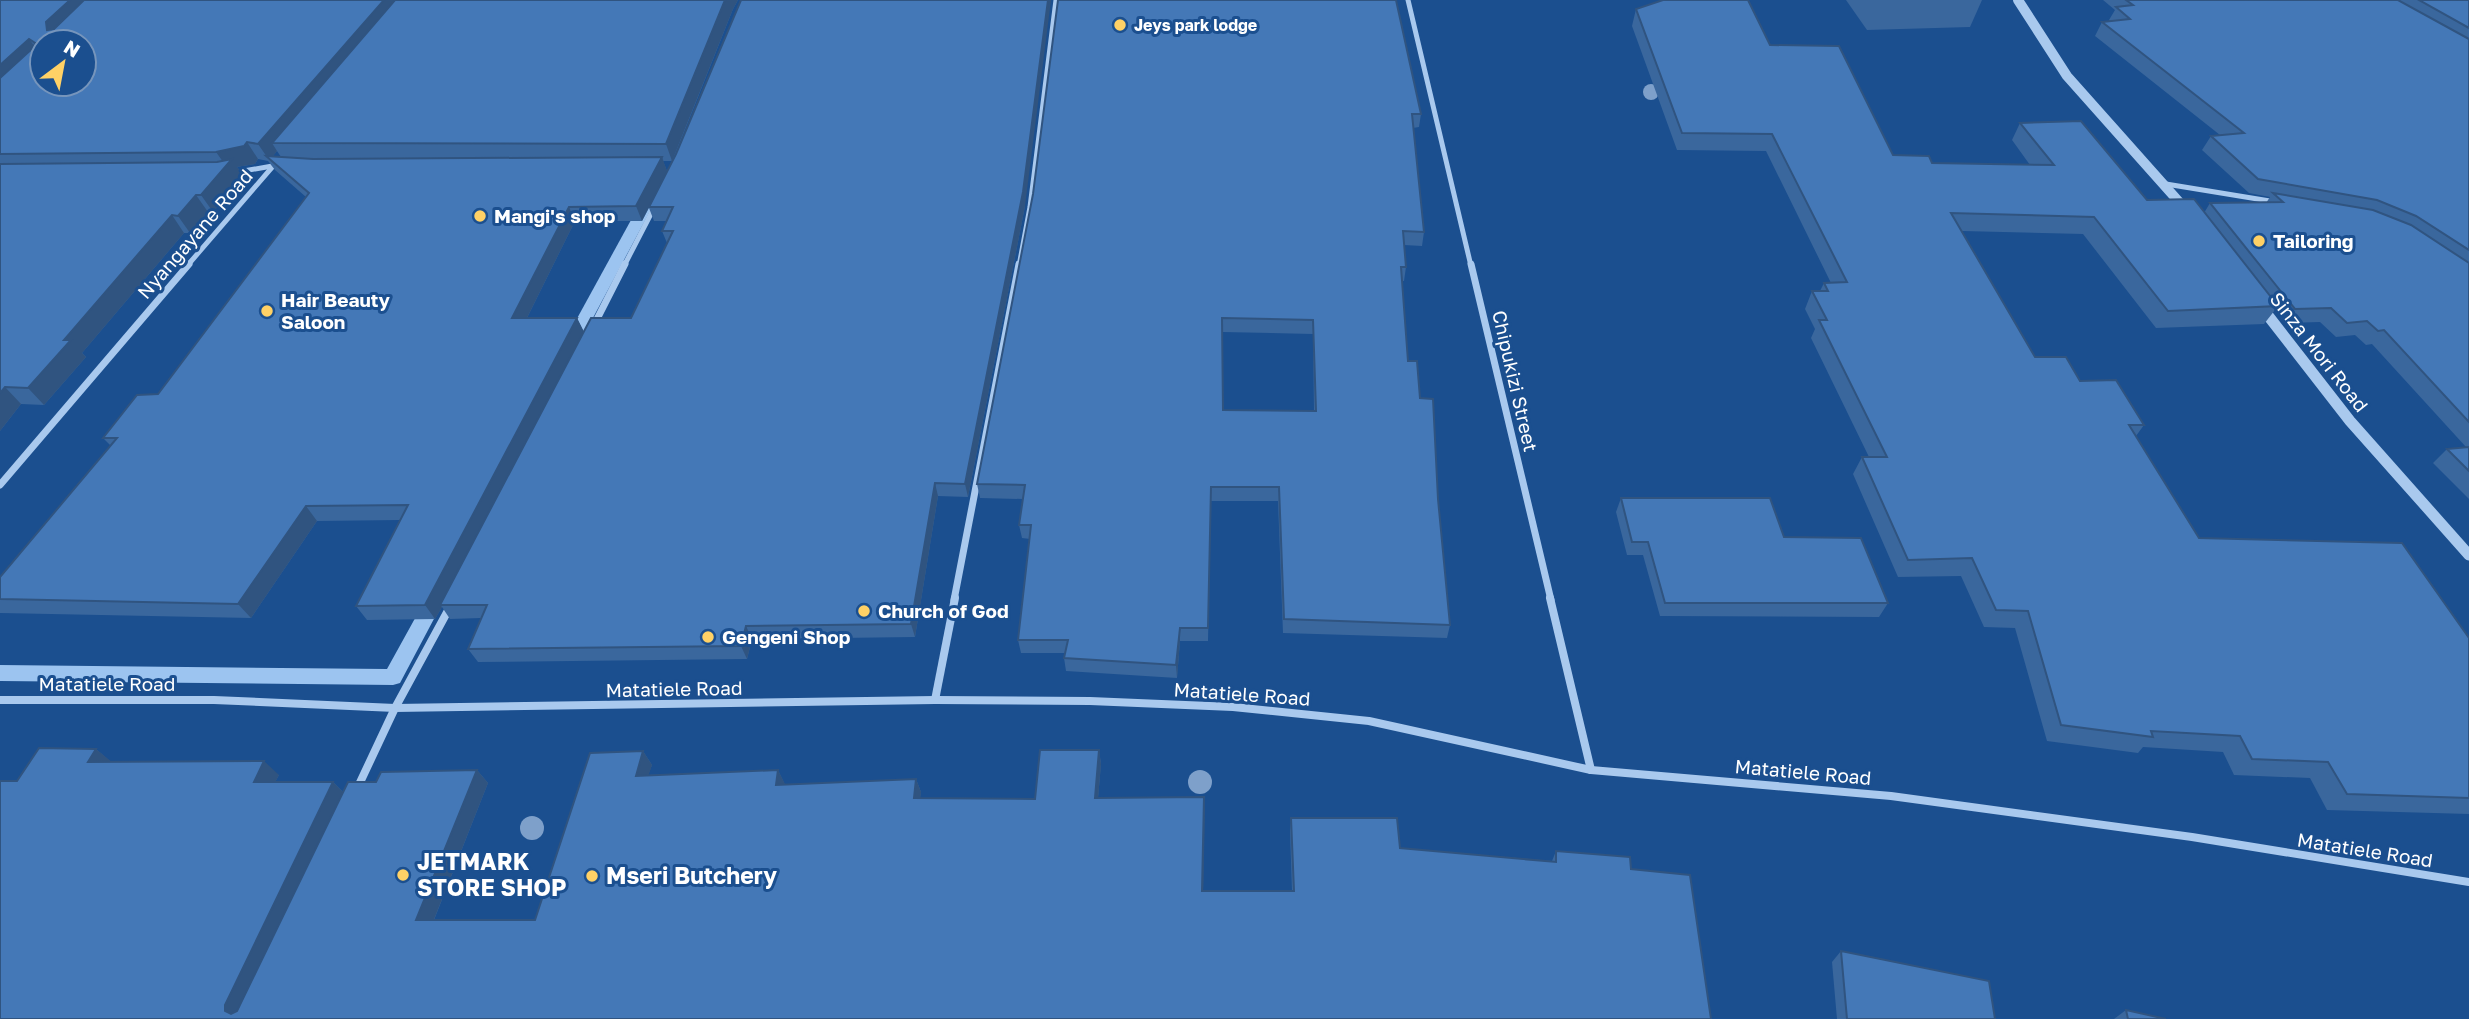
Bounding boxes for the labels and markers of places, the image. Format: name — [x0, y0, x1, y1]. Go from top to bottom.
place label: Jeys park lodge — [1134, 15, 1257, 35]
marker: Jeys park lodge — [1112, 17, 1128, 33]
place label: Mangi's shop — [494, 204, 616, 227]
marker: Mangi's shop — [472, 208, 488, 224]
place label: Tailoring — [2273, 229, 2354, 252]
marker: Tailoring — [2251, 233, 2267, 249]
place label: Hair Beauty Saloon — [281, 288, 391, 333]
marker: Hair Beauty Saloon — [259, 303, 275, 319]
place label: Church of God — [878, 599, 1009, 622]
marker: Church of God — [856, 603, 872, 619]
place label: Gengeni Shop — [722, 625, 851, 648]
marker: Gengeni Shop — [700, 629, 716, 645]
place label: JETMARK STORE SHOP — [417, 847, 567, 901]
place label: Mseri Butchery — [606, 861, 777, 889]
marker: JETMARK STORE SHOP — [395, 867, 411, 883]
marker: Mseri Butchery — [584, 868, 600, 884]

